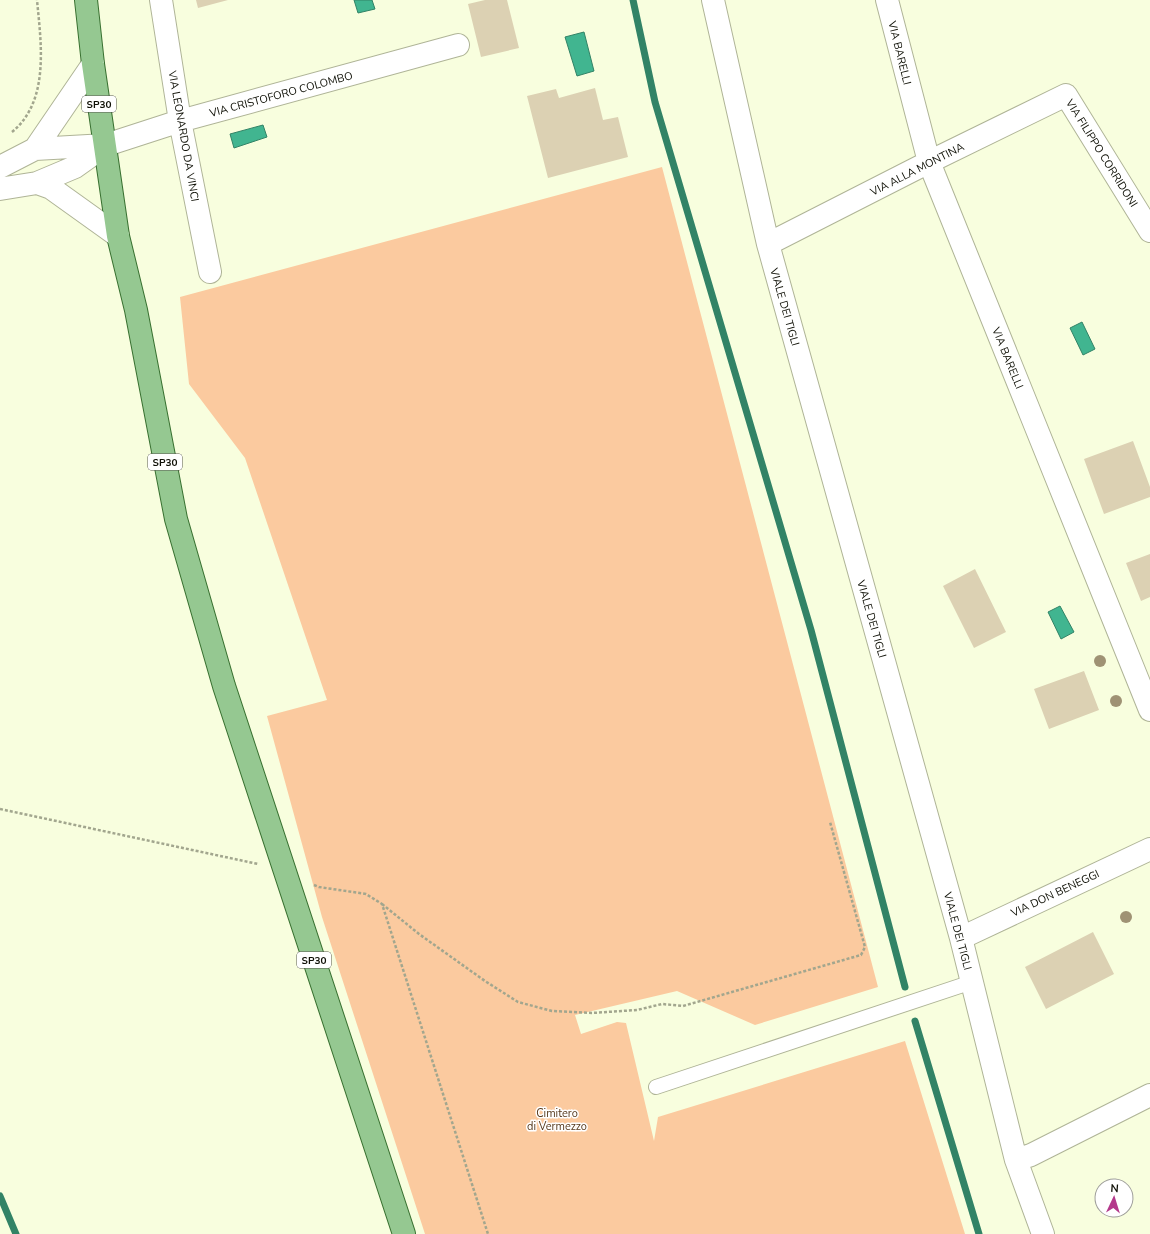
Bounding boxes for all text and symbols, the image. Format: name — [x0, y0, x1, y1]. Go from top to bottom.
street label: VIA BARELLI — [884, 19, 915, 87]
street label: VIA CRISTOFORO COLOMBO — [207, 68, 354, 121]
street label: VIA LEONARDO DA VINCI — [164, 69, 202, 203]
road number: SP30 — [82, 96, 116, 112]
street label: VIA FILIPPO CORRIDONI — [1062, 96, 1141, 210]
street label: VIA ALLA MONTINA — [867, 139, 967, 200]
street label: VIALE DEI TIGLI — [766, 266, 803, 348]
street label: VIA BARELLI — [988, 324, 1027, 391]
road number: SP30 — [148, 454, 182, 470]
street label: VIALE DEI TIGLI — [853, 578, 890, 660]
street label: VIA DON BENEGGI — [1008, 866, 1102, 921]
street label: VIALE DEI TIGLI — [940, 890, 975, 972]
road number: SP30 — [297, 952, 331, 968]
park label: Cimitero di Vermezzo — [527, 1106, 587, 1134]
north arrow — [1094, 1178, 1134, 1218]
text: N — [1110, 1181, 1119, 1196]

